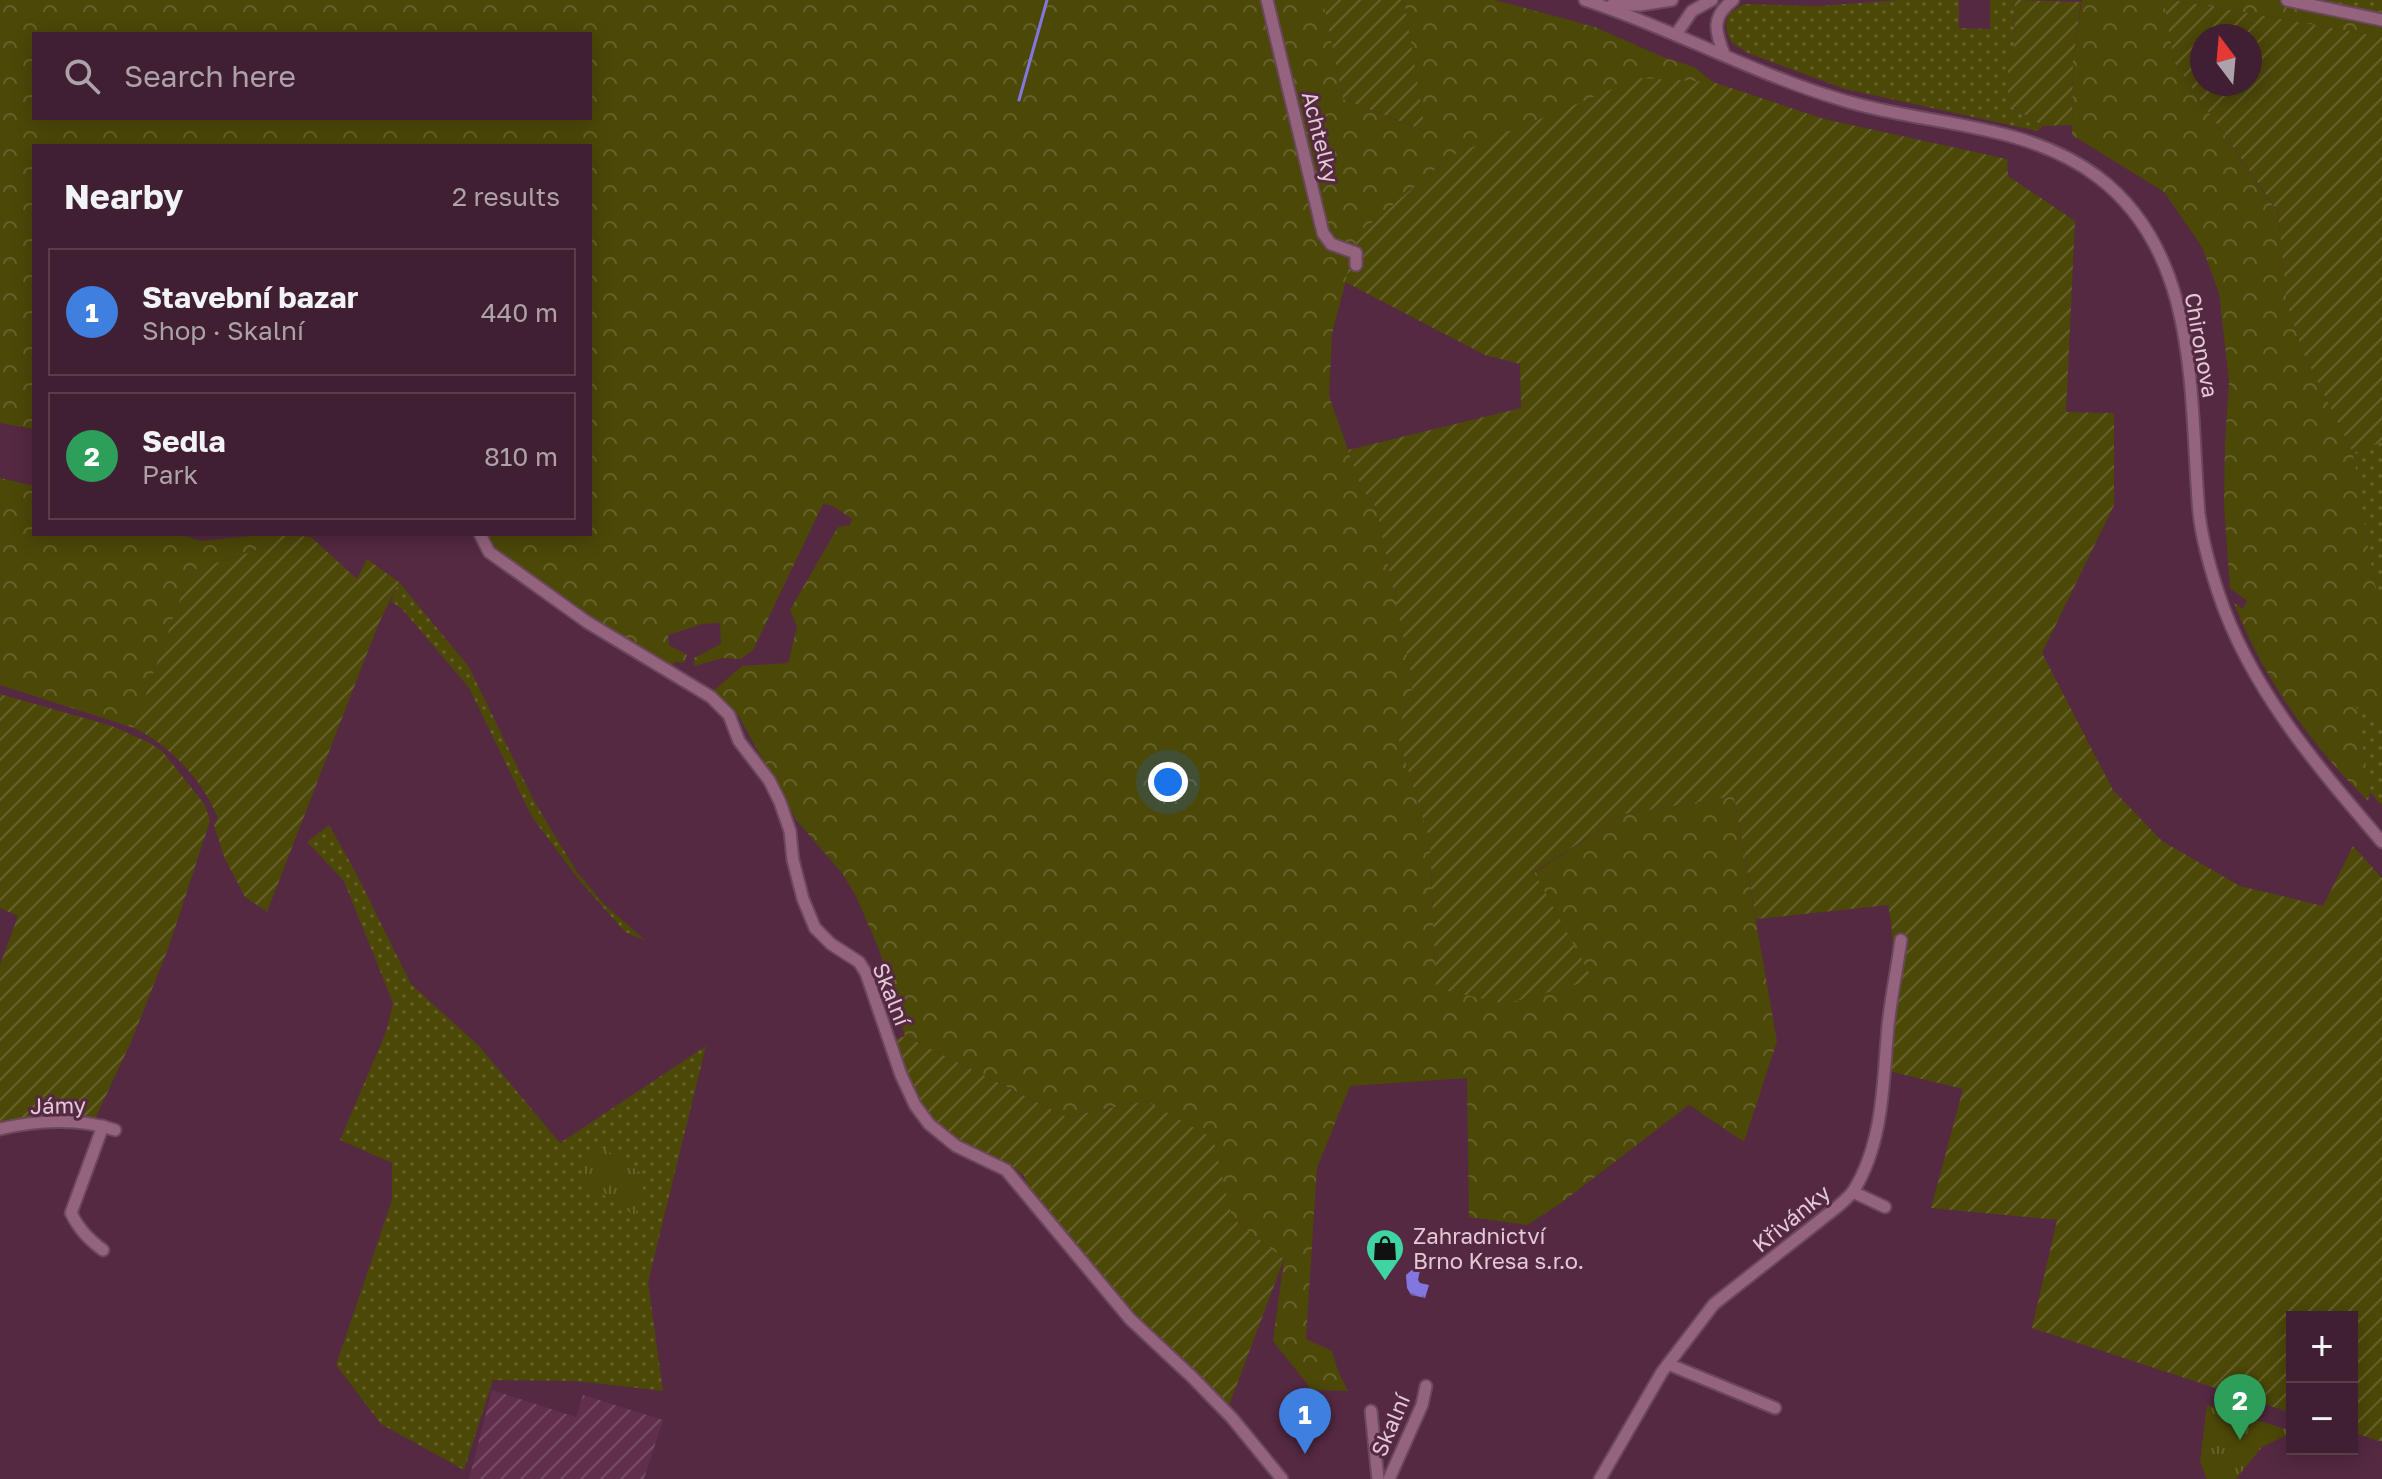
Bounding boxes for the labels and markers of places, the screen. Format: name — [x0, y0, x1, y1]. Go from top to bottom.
place label: Zahradnictví Brno Kresa s.r.o. — [1413, 1222, 1584, 1274]
shop icon: Zahradnictví Brno Kresa s.r.o. — [1364, 1227, 1406, 1282]
pin: 2 — [2214, 1374, 2266, 1440]
pin: 1 — [1279, 1388, 1331, 1454]

